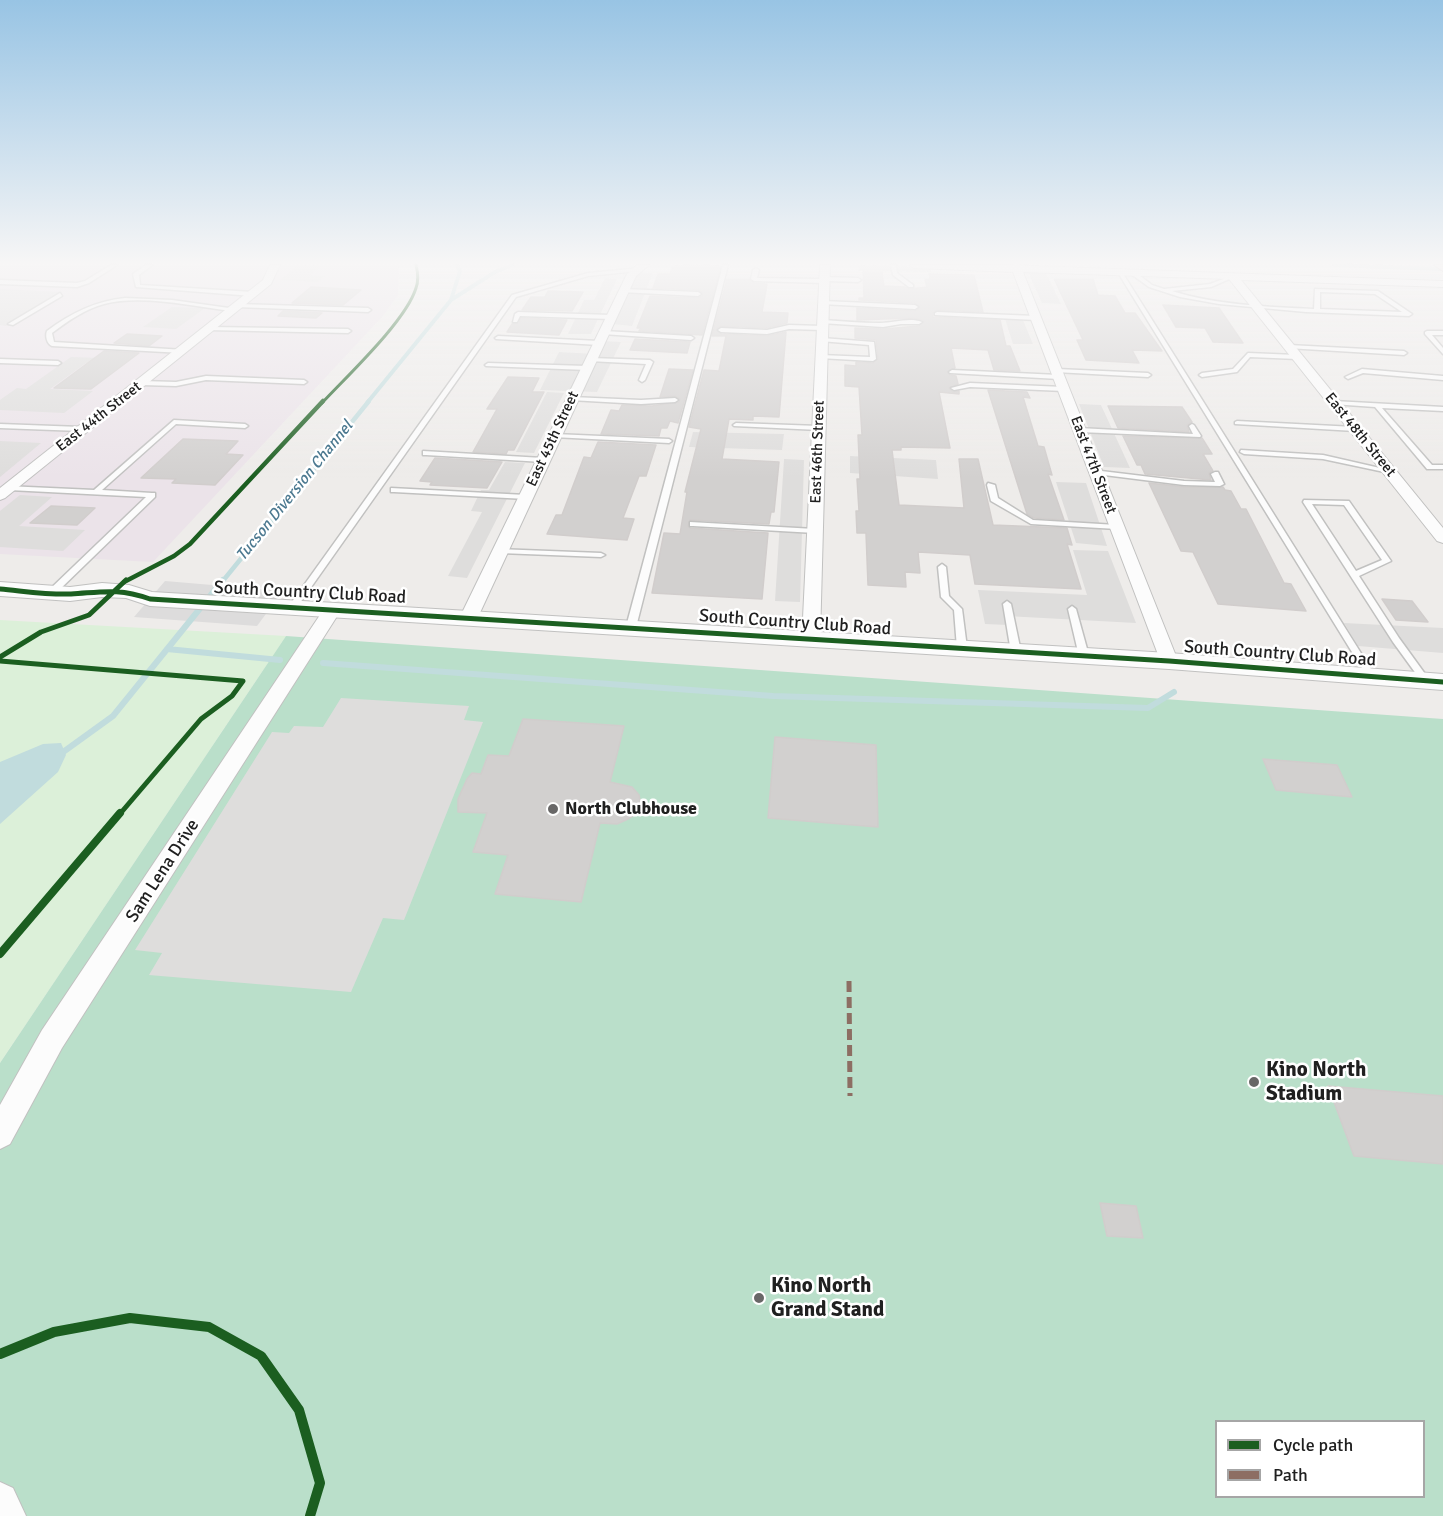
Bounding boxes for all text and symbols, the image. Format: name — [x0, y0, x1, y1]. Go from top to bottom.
street label: East 44th Street — [53, 378, 145, 456]
street label: East 45th Street — [523, 388, 583, 490]
street label: East 48th Street — [1321, 389, 1399, 481]
street label: East 46th Street — [807, 400, 829, 504]
street label: East 47th Street — [1066, 414, 1120, 516]
water label: Tucson Diversion Channel — [233, 417, 357, 565]
street label: South Country Club Road — [213, 577, 407, 609]
street label: South Country Club Road — [698, 606, 892, 640]
street label: South Country Club Road — [1183, 637, 1377, 671]
place label: North Clubhouse — [565, 798, 697, 820]
marker: North Clubhouse — [546, 802, 560, 816]
street label: Sam Lena Drive — [122, 815, 204, 927]
place label: Kino North Stadium — [1266, 1057, 1366, 1107]
marker: Kino North Stadium — [1247, 1075, 1261, 1089]
place label: Kino North Grand Stand — [771, 1273, 884, 1323]
marker: Kino North Grand Stand — [752, 1291, 766, 1305]
legend — [1215, 1420, 1425, 1498]
text: Cycle path — [1273, 1434, 1353, 1456]
text: Path — [1273, 1464, 1308, 1486]

